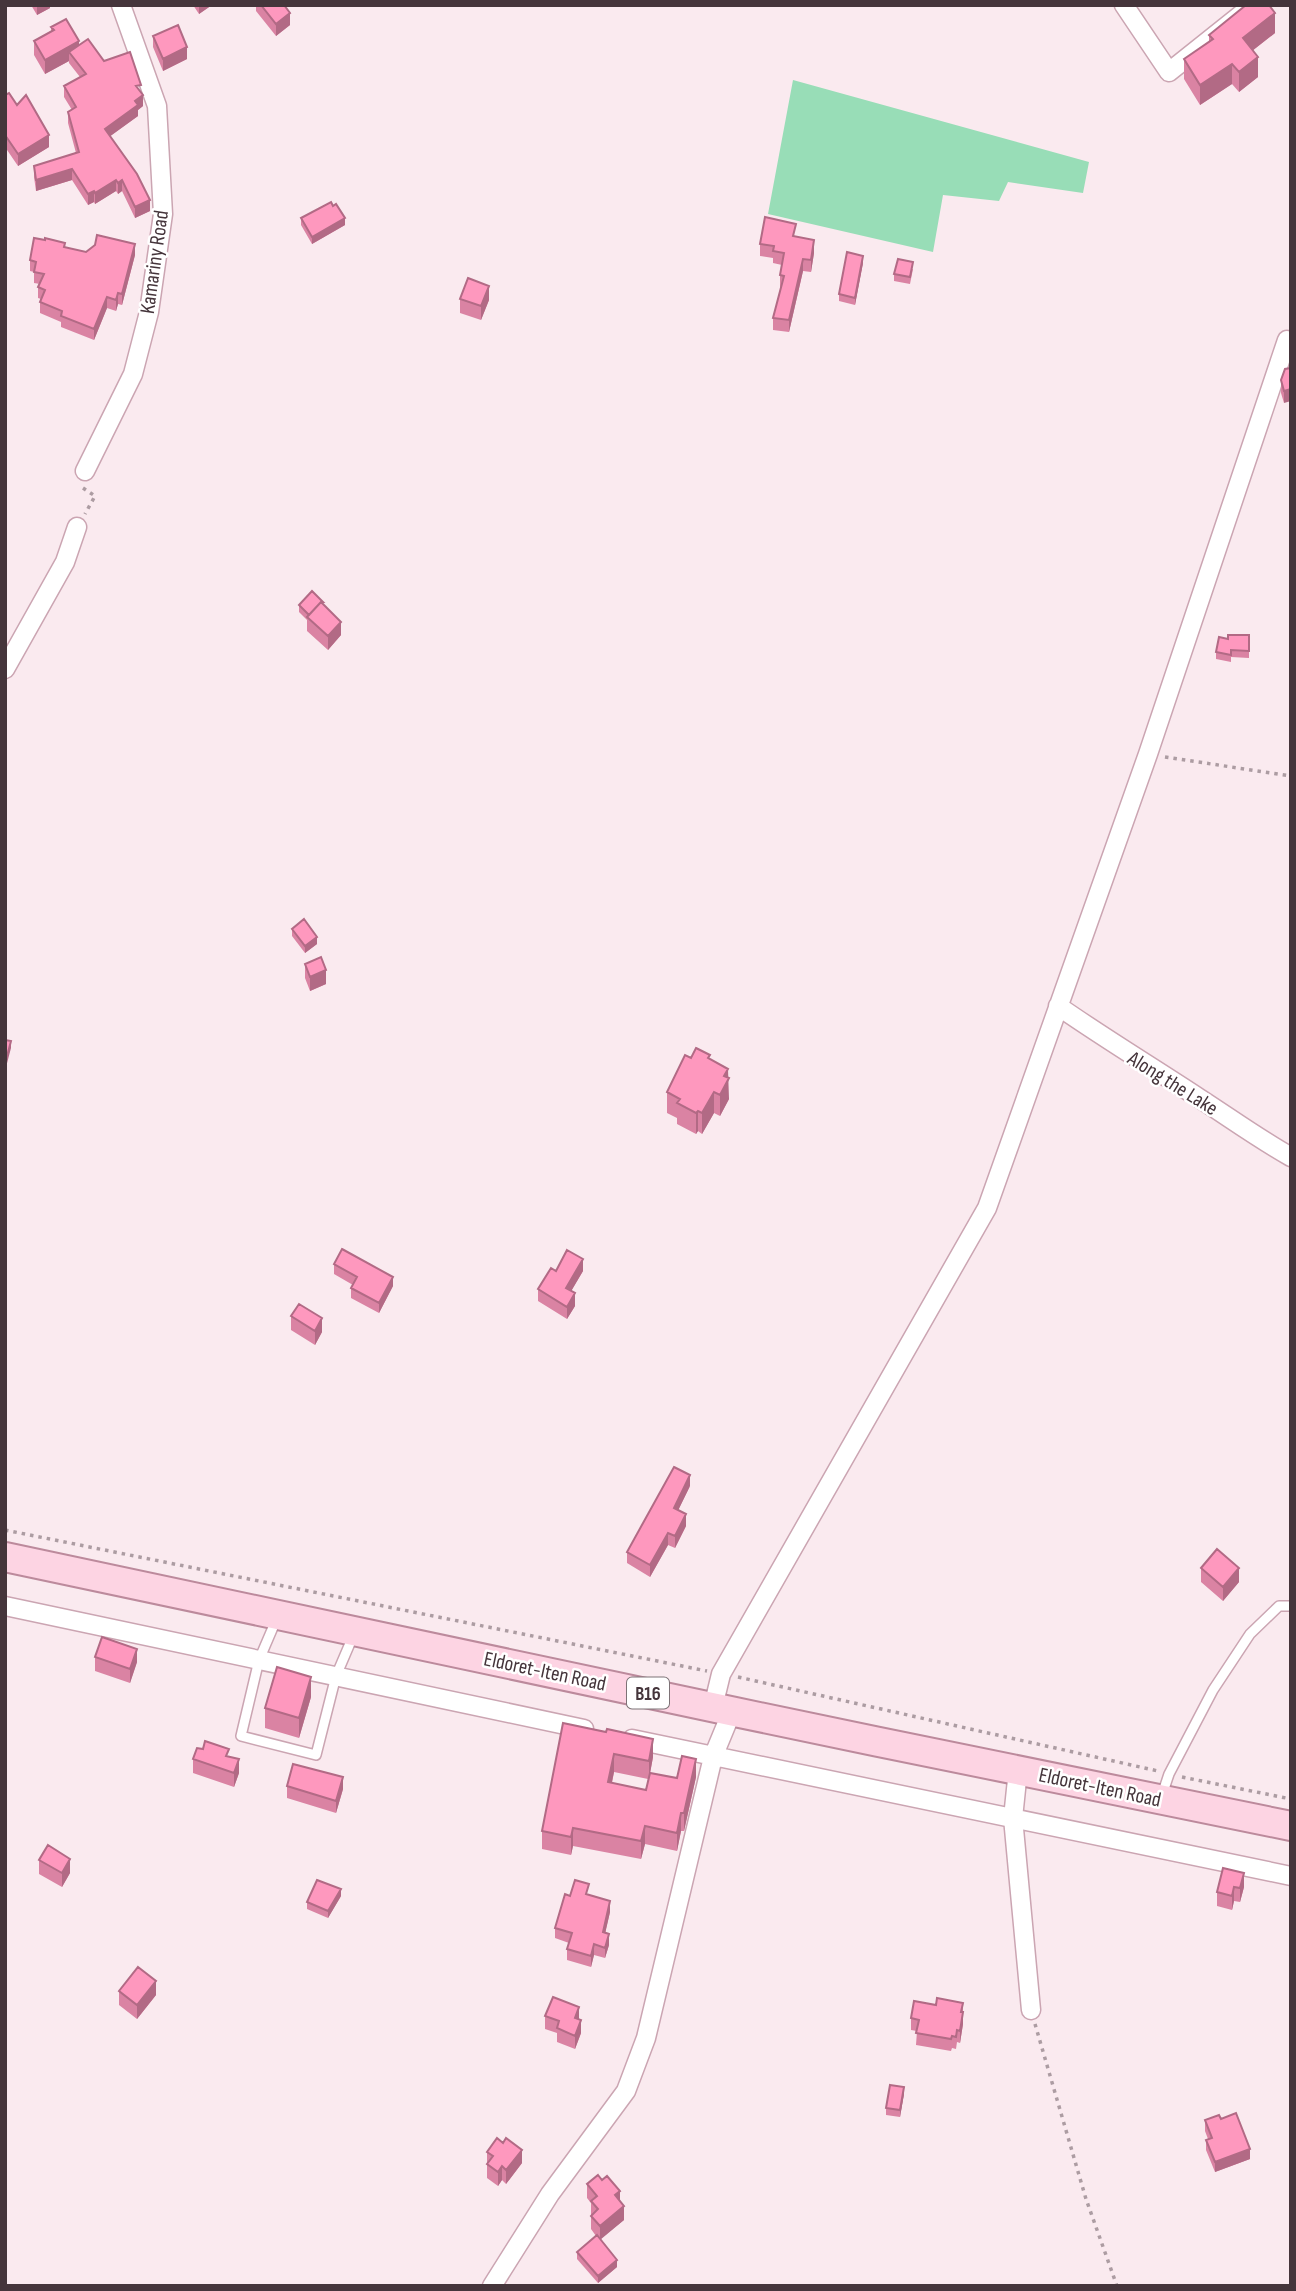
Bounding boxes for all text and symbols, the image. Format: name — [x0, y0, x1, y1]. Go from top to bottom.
street label: Kamariny Road — [135, 209, 174, 315]
street label: Along the Lake — [1122, 1045, 1222, 1121]
street label: Eldoret-Iten Road — [481, 1646, 608, 1697]
road number: B16 — [627, 1678, 669, 1708]
street label: Eldoret-Iten Road — [1036, 1762, 1163, 1813]

